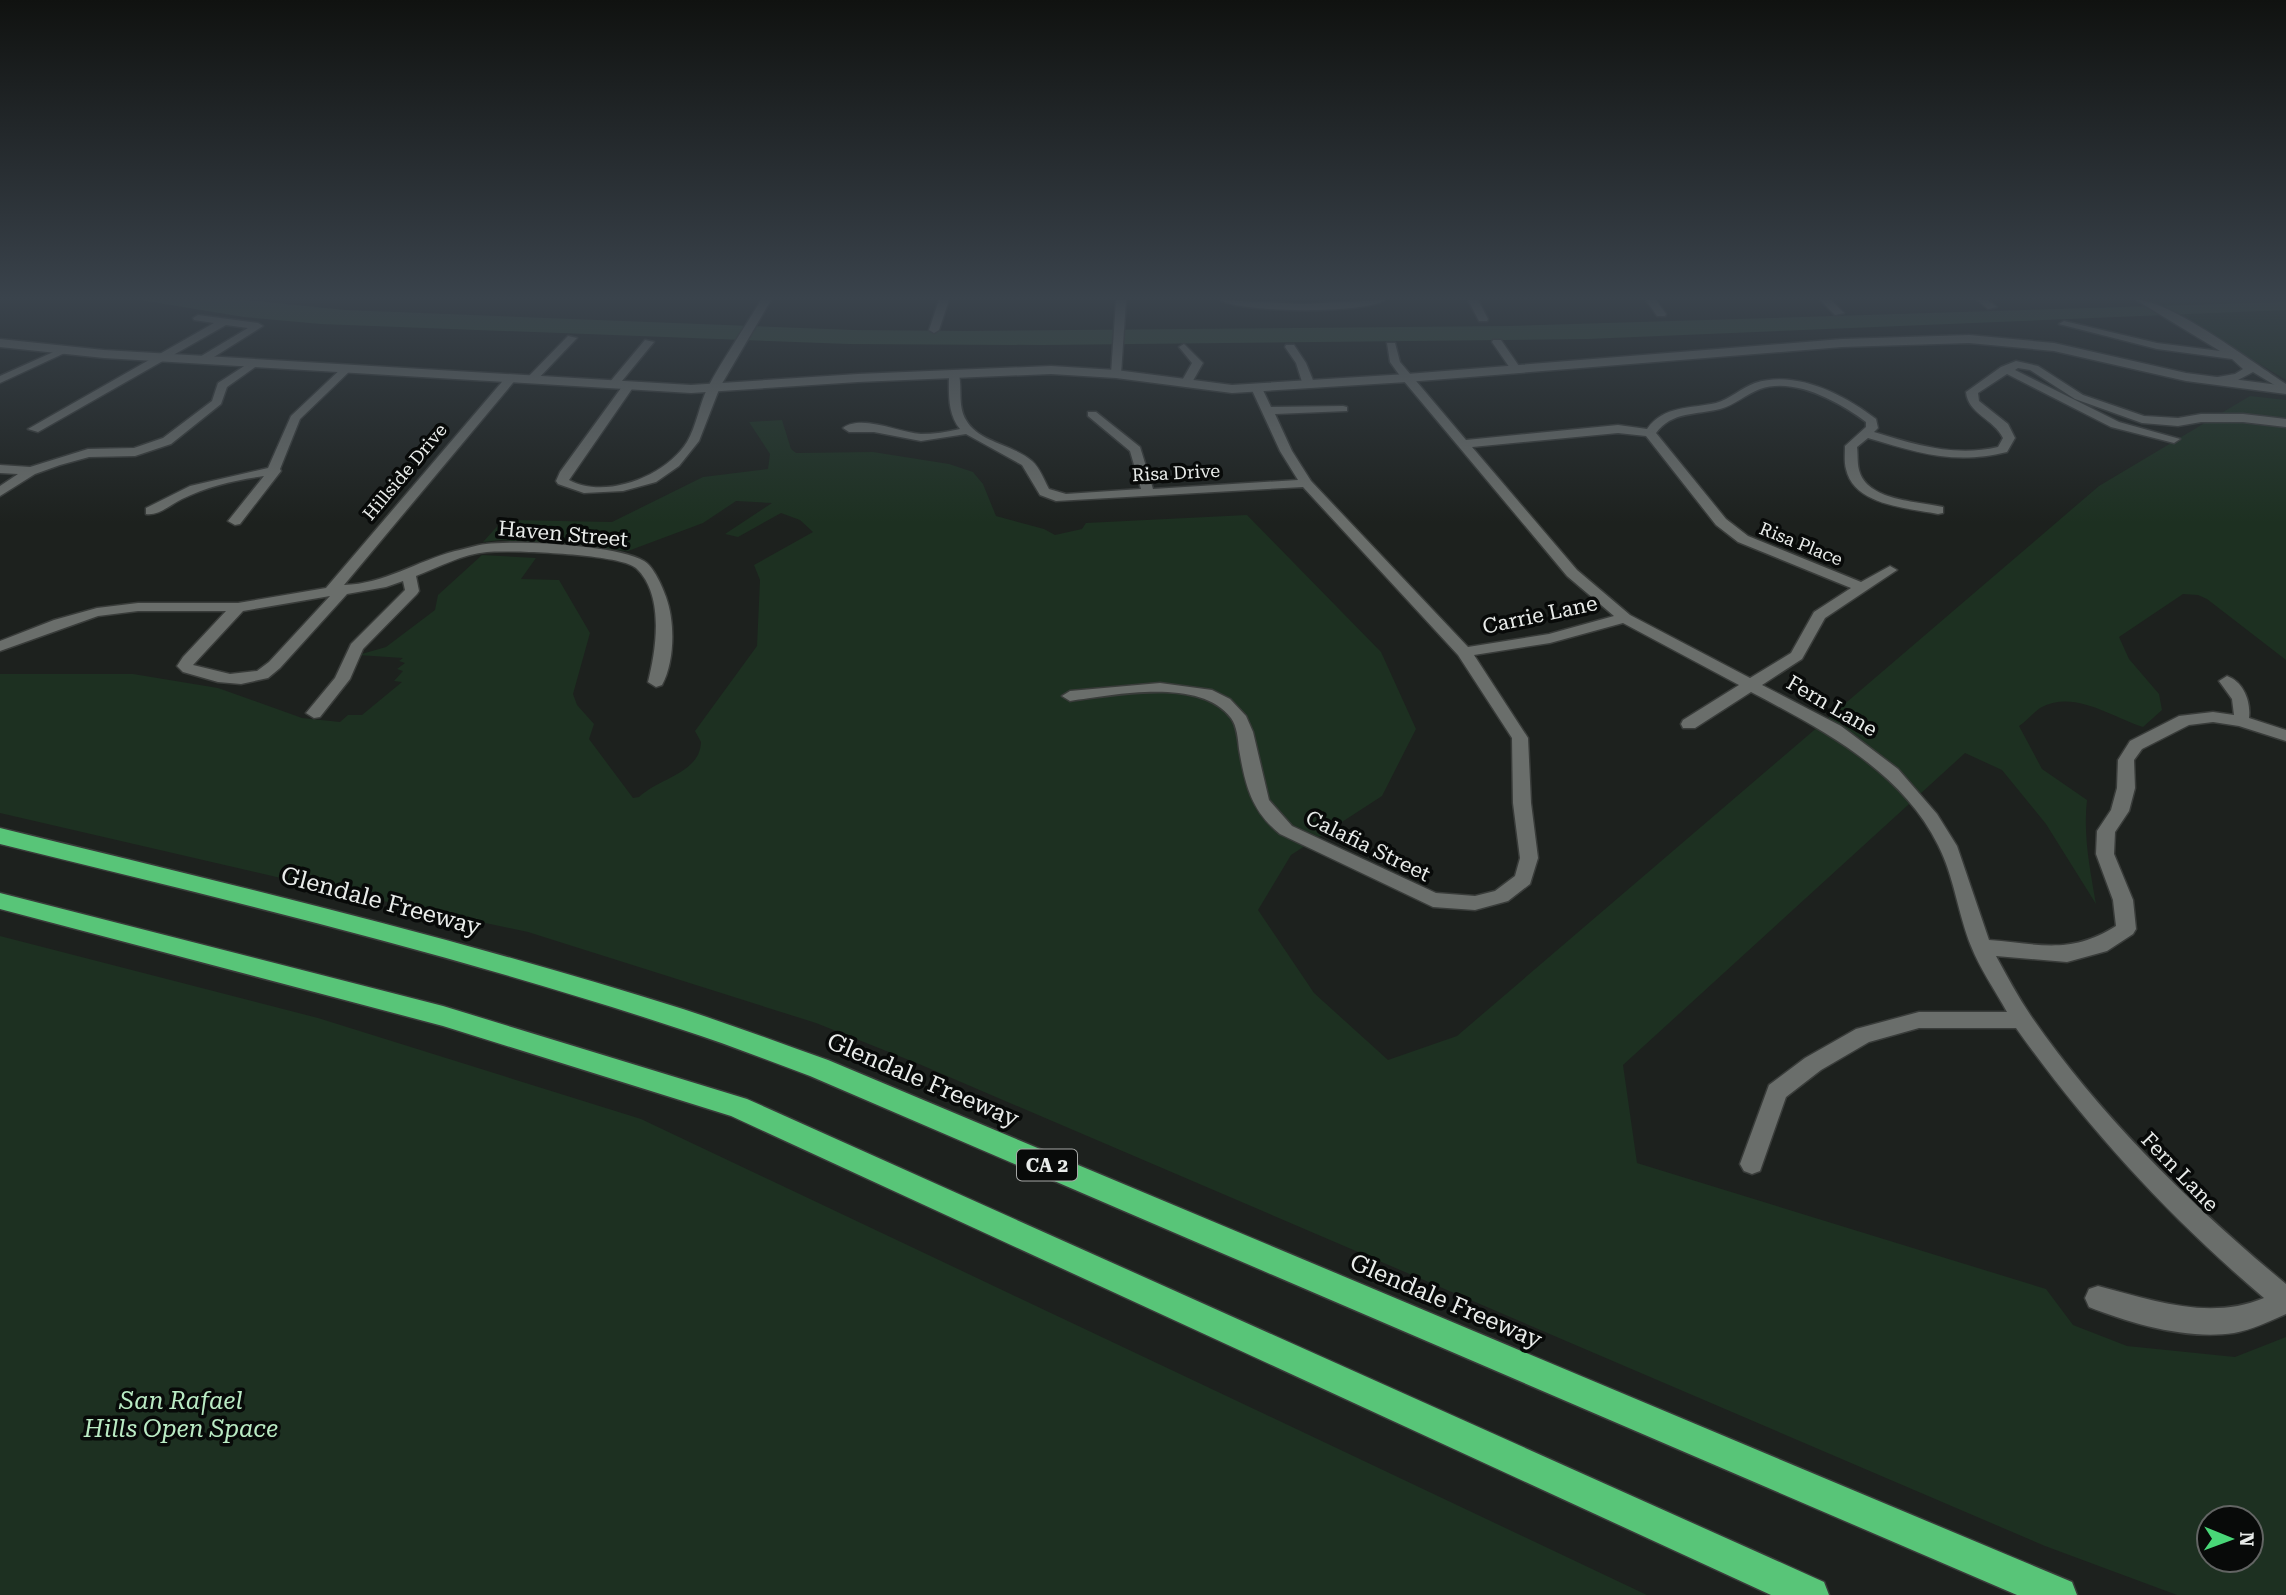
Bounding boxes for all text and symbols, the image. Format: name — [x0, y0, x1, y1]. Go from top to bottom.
street label: Hillside Drive — [358, 419, 451, 524]
street label: Risa Drive — [1131, 460, 1221, 485]
street label: Haven Street — [497, 516, 629, 552]
street label: Risa Place — [1757, 517, 1846, 570]
street label: Carrie Lane — [1480, 591, 1600, 639]
street label: Fern Lane — [1783, 671, 1881, 741]
street label: Calafia Street — [1302, 806, 1434, 887]
street label: Glendale Freeway — [278, 861, 485, 941]
street label: Glendale Freeway — [823, 1027, 1024, 1133]
street label: Fern Lane — [2137, 1128, 2223, 1216]
road number: CA 2 — [1017, 1149, 1077, 1180]
street label: Glendale Freeway — [1346, 1248, 1547, 1354]
park label: San Rafael Hills Open Space — [83, 1387, 278, 1443]
north arrow — [2195, 1504, 2265, 1574]
text: N — [2235, 1532, 2258, 1547]

